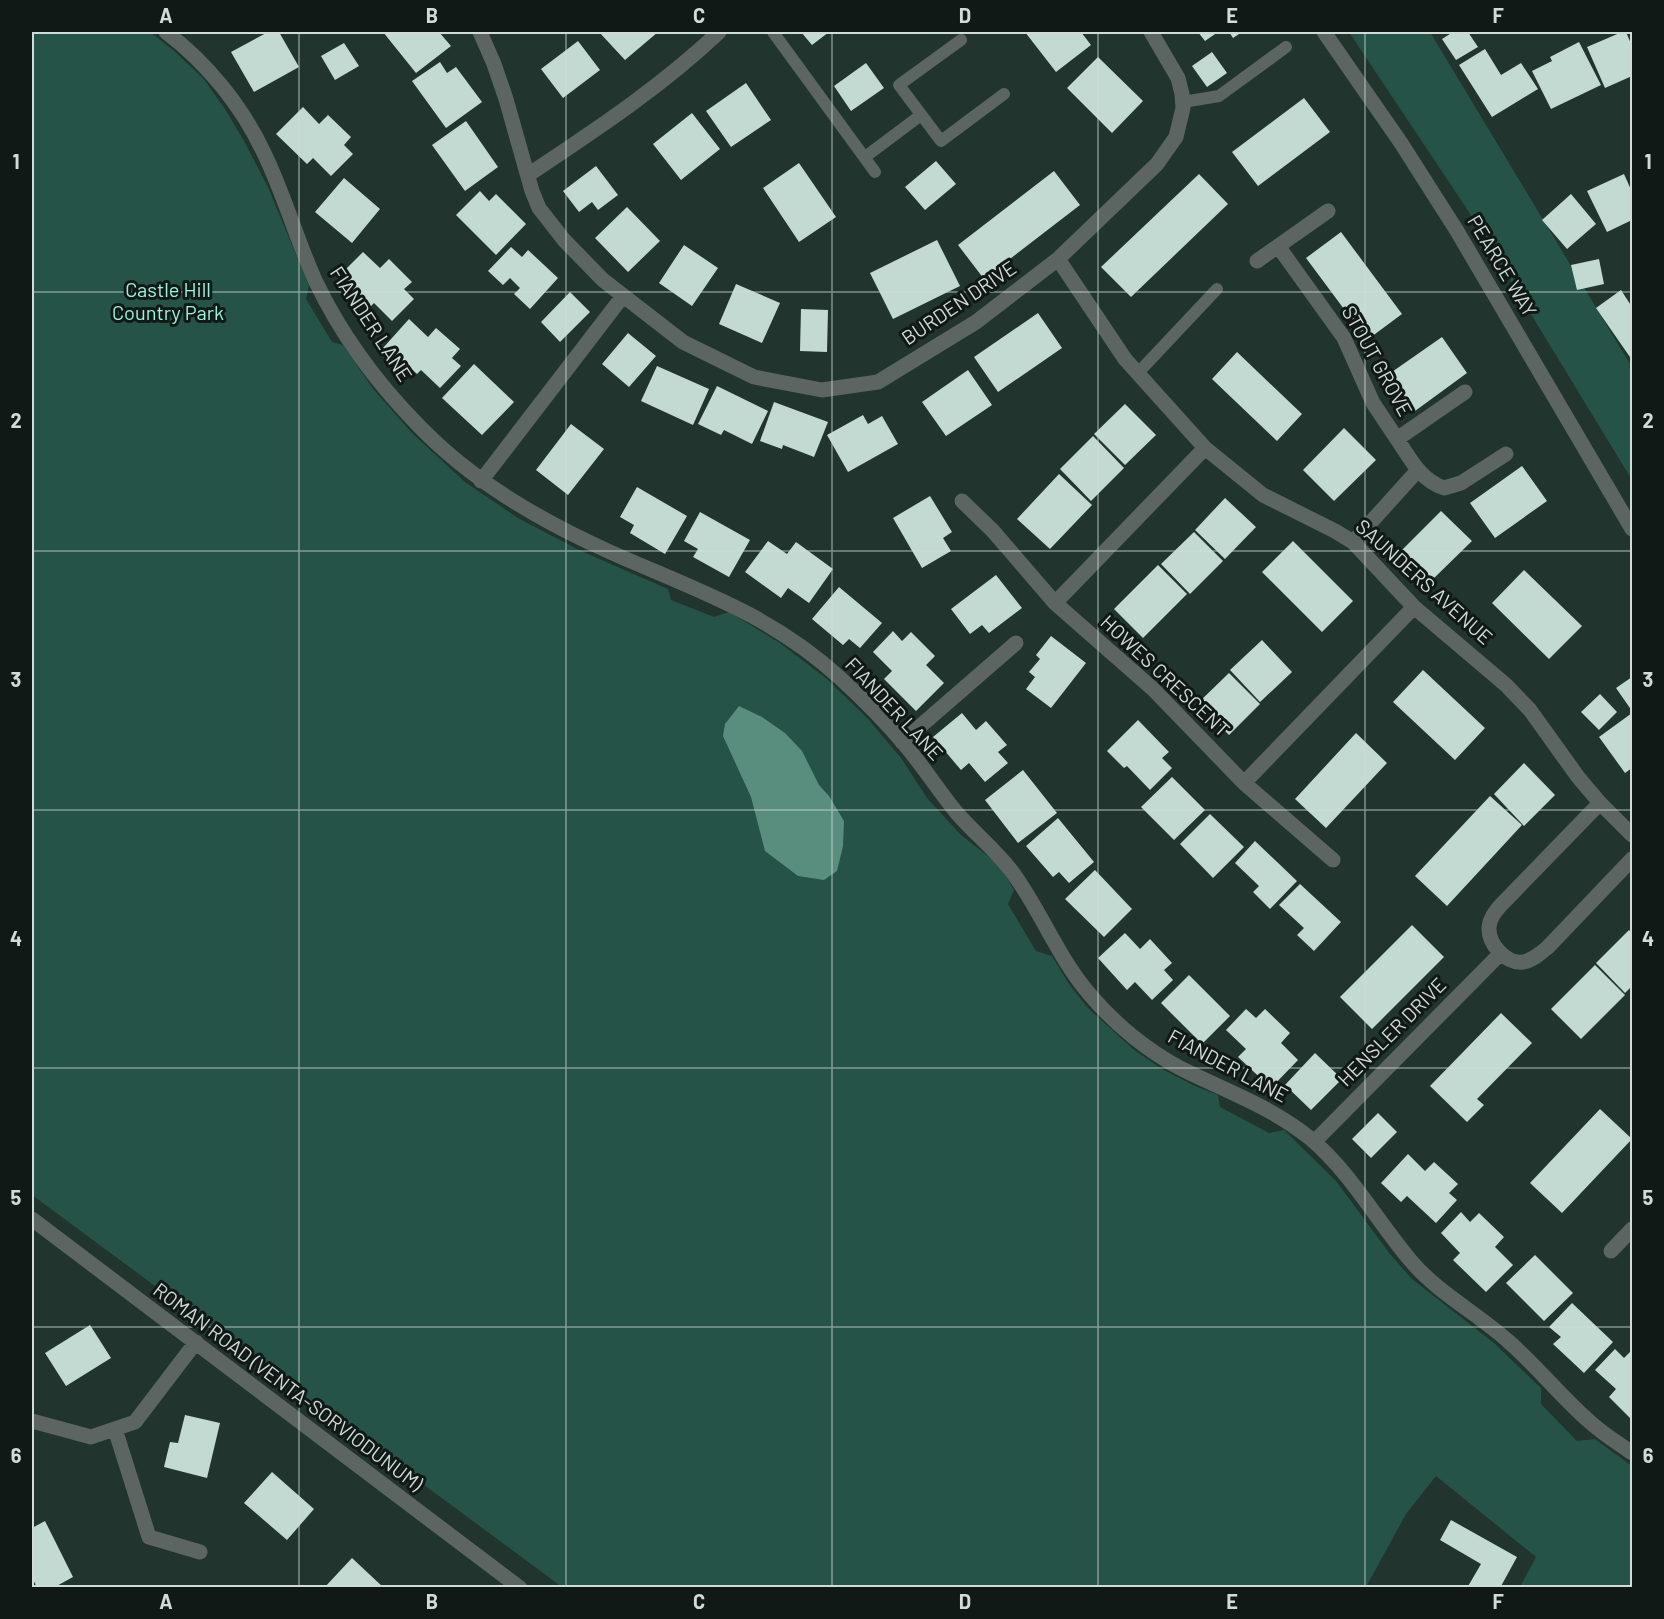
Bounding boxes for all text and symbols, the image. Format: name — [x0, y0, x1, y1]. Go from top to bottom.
text: A — [159, 3, 173, 27]
text: B — [426, 3, 438, 27]
text: C — [693, 3, 705, 27]
text: D — [959, 3, 971, 27]
text: E — [1226, 3, 1238, 27]
text: F — [1492, 3, 1504, 27]
text: 1 — [12, 149, 20, 173]
text: 1 — [1644, 149, 1652, 173]
street label: PEARCE WAY — [1463, 210, 1543, 321]
street label: BURDEN DRIVE — [897, 255, 1020, 349]
street label: FIANDER LANE — [326, 261, 418, 385]
park label: Castle Hill Country Park — [112, 277, 224, 324]
street label: STOUT GROVE — [1338, 301, 1418, 420]
text: 2 — [10, 408, 22, 432]
text: 2 — [1642, 408, 1654, 432]
street label: SAUNDERS AVENUE — [1351, 514, 1498, 649]
street label: HOWES CRESCENT — [1096, 609, 1235, 741]
street label: FIANDER LANE — [841, 652, 949, 765]
text: 3 — [11, 667, 21, 691]
text: 3 — [1643, 667, 1653, 691]
text: 4 — [10, 926, 22, 950]
text: 4 — [1642, 926, 1654, 950]
street label: HENSLER DRIVE — [1332, 972, 1451, 1091]
street label: FIANDER LANE — [1164, 1023, 1293, 1107]
text: 5 — [11, 1185, 22, 1209]
text: 5 — [1643, 1185, 1654, 1209]
street label: ROMAN ROAD (VENTA-SORVIODUNUM) — [149, 1277, 429, 1496]
text: 6 — [11, 1443, 22, 1467]
text: 6 — [1643, 1443, 1654, 1467]
text: A — [159, 1589, 173, 1613]
text: B — [426, 1589, 438, 1613]
text: C — [693, 1589, 705, 1613]
text: D — [959, 1589, 971, 1613]
text: E — [1226, 1589, 1238, 1613]
text: F — [1492, 1589, 1504, 1613]

